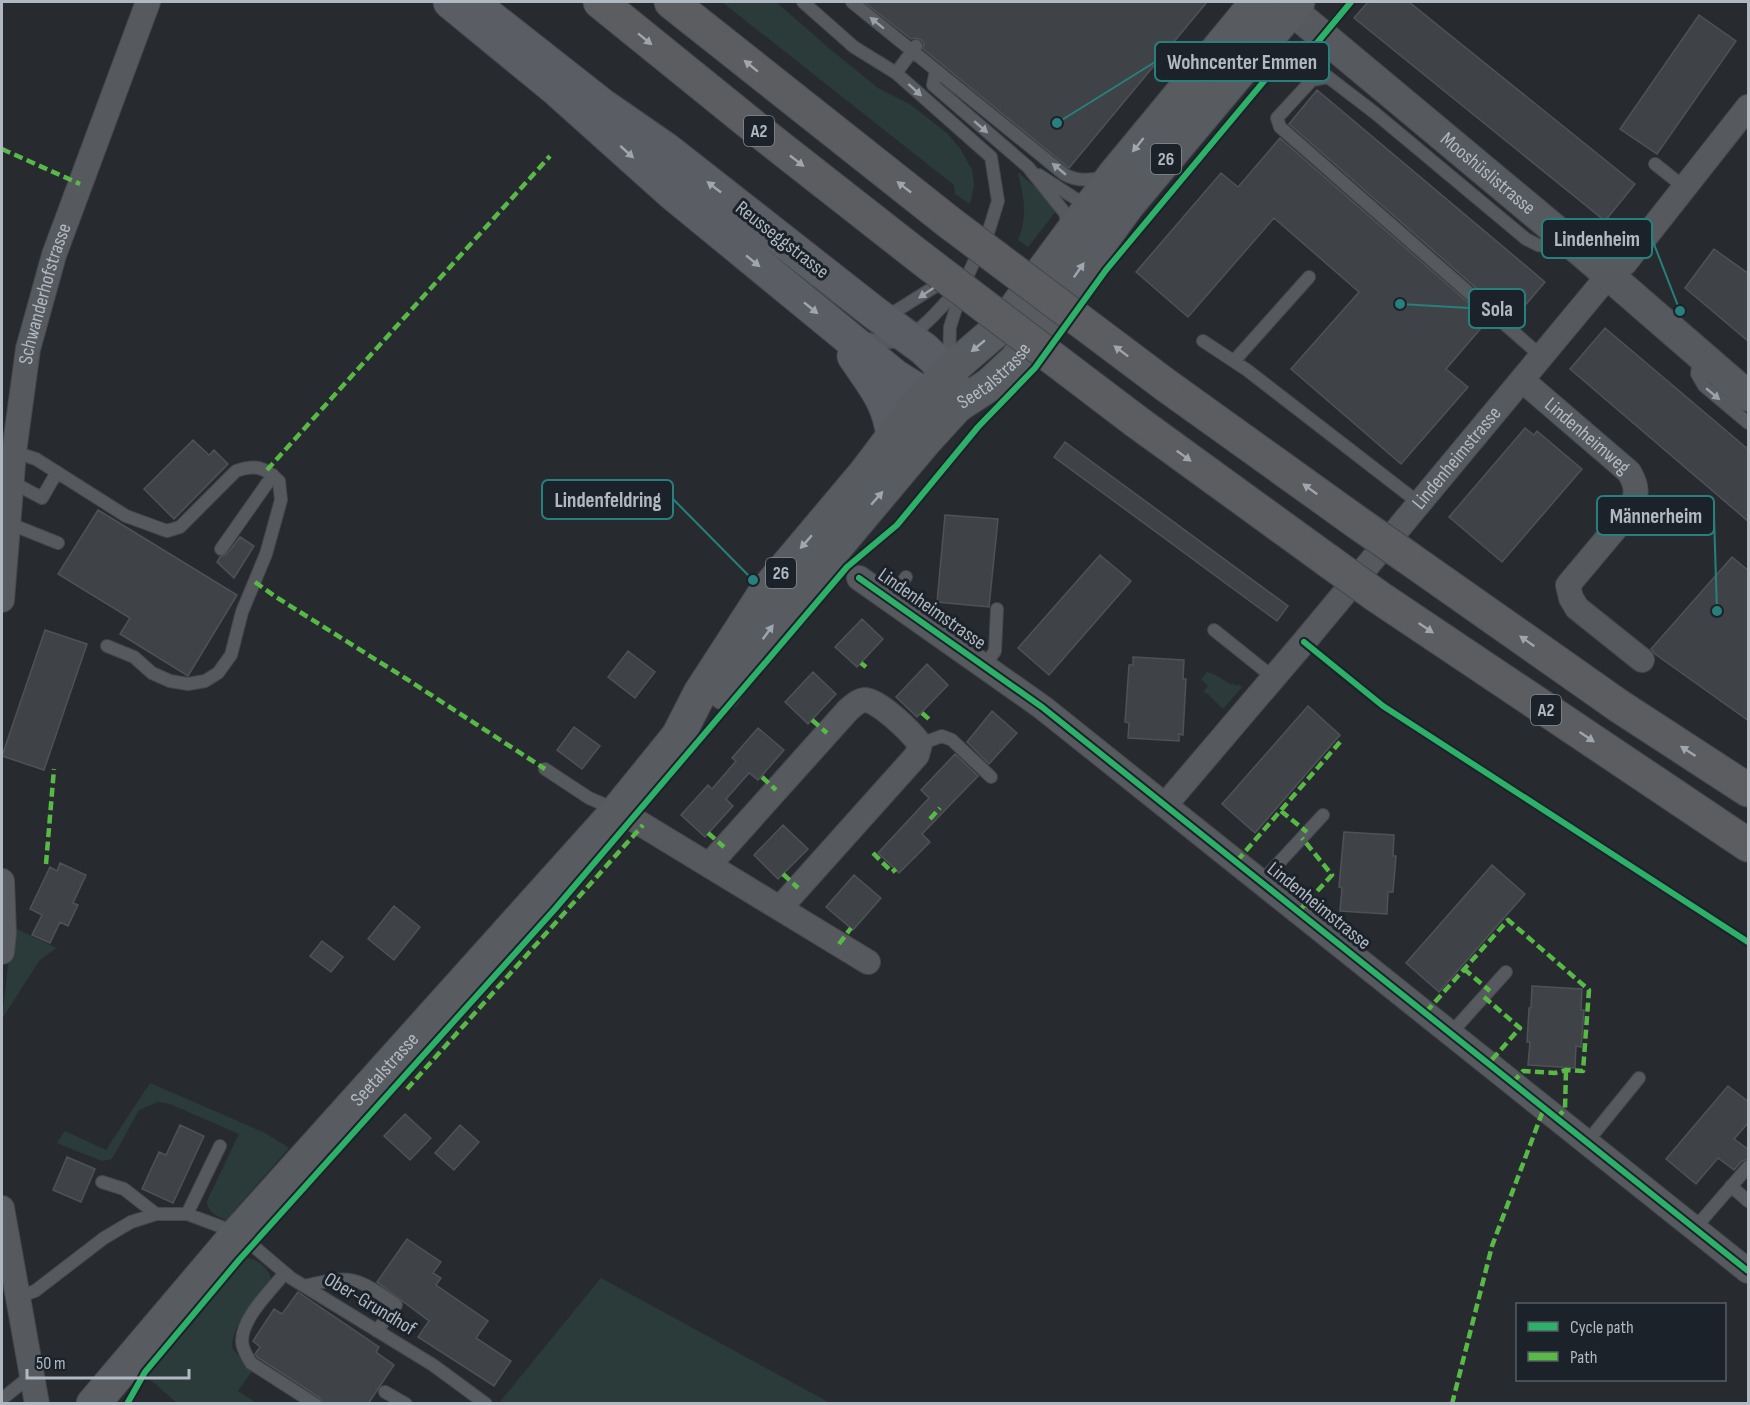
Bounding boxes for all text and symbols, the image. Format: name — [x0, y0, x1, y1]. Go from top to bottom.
one-way arrow — [870, 17, 885, 29]
one-way arrow — [637, 32, 653, 45]
callout: Wohncenter Emmen — [1155, 42, 1329, 81]
text: Wohncenter Emmen — [1167, 50, 1317, 75]
one-way arrow — [743, 61, 758, 73]
one-way arrow — [907, 83, 922, 97]
road number: A2 — [744, 116, 774, 146]
one-way arrow — [973, 120, 988, 133]
street label: Mooshüslistrasse — [1435, 127, 1540, 220]
one-way arrow — [1133, 138, 1145, 153]
road number: 26 — [1151, 144, 1181, 174]
one-way arrow — [619, 145, 634, 158]
one-way arrow — [790, 154, 805, 166]
one-way arrow — [1052, 163, 1067, 176]
one-way arrow — [706, 180, 722, 193]
one-way arrow — [896, 180, 912, 193]
street label: Reusseggstrasse — [730, 196, 834, 284]
callout: Lindenheim — [1542, 219, 1652, 258]
street label: Schwanderhofstrasse — [14, 220, 77, 366]
text: Lindenheim — [1554, 227, 1640, 252]
one-way arrow — [745, 254, 761, 267]
one-way arrow — [1073, 263, 1085, 279]
one-way arrow — [919, 287, 935, 299]
callout: Sola — [1469, 289, 1525, 328]
text: Sola — [1481, 297, 1513, 322]
one-way arrow — [803, 301, 818, 314]
street label: Seetalstrasse — [953, 338, 1036, 415]
one-way arrow — [971, 339, 986, 352]
one-way arrow — [1113, 345, 1129, 357]
one-way arrow — [1705, 387, 1721, 400]
street label: Lindenheimweg — [1540, 393, 1635, 479]
street label: Lindenheimstrasse — [1407, 402, 1506, 514]
one-way arrow — [1176, 450, 1192, 462]
callout: Lindenfeldring — [542, 480, 673, 519]
one-way arrow — [1303, 483, 1319, 495]
text: Lindenfeldring — [555, 488, 662, 513]
one-way arrow — [870, 490, 883, 506]
callout: Männerheim — [1597, 496, 1714, 535]
text: Männerheim — [1610, 504, 1702, 529]
one-way arrow — [800, 534, 813, 549]
road number: 26 — [766, 558, 796, 588]
street label: Lindenheimstrasse — [873, 563, 991, 655]
one-way arrow — [1417, 623, 1434, 634]
one-way arrow — [762, 624, 774, 639]
one-way arrow — [1519, 636, 1535, 647]
road number: A2 — [1531, 695, 1561, 725]
one-way arrow — [1579, 731, 1595, 743]
one-way arrow — [1680, 745, 1697, 756]
street label: Lindenheimstrasse — [1262, 857, 1376, 955]
street label: Seetalstrasse — [346, 1028, 424, 1111]
street label: Ober-Grundhof — [320, 1267, 420, 1341]
legend — [1516, 1303, 1726, 1381]
text: Cycle path — [1570, 1317, 1634, 1338]
scale bar — [27, 1342, 189, 1380]
text: Path — [1570, 1347, 1598, 1368]
text: 50 m — [36, 1353, 66, 1374]

